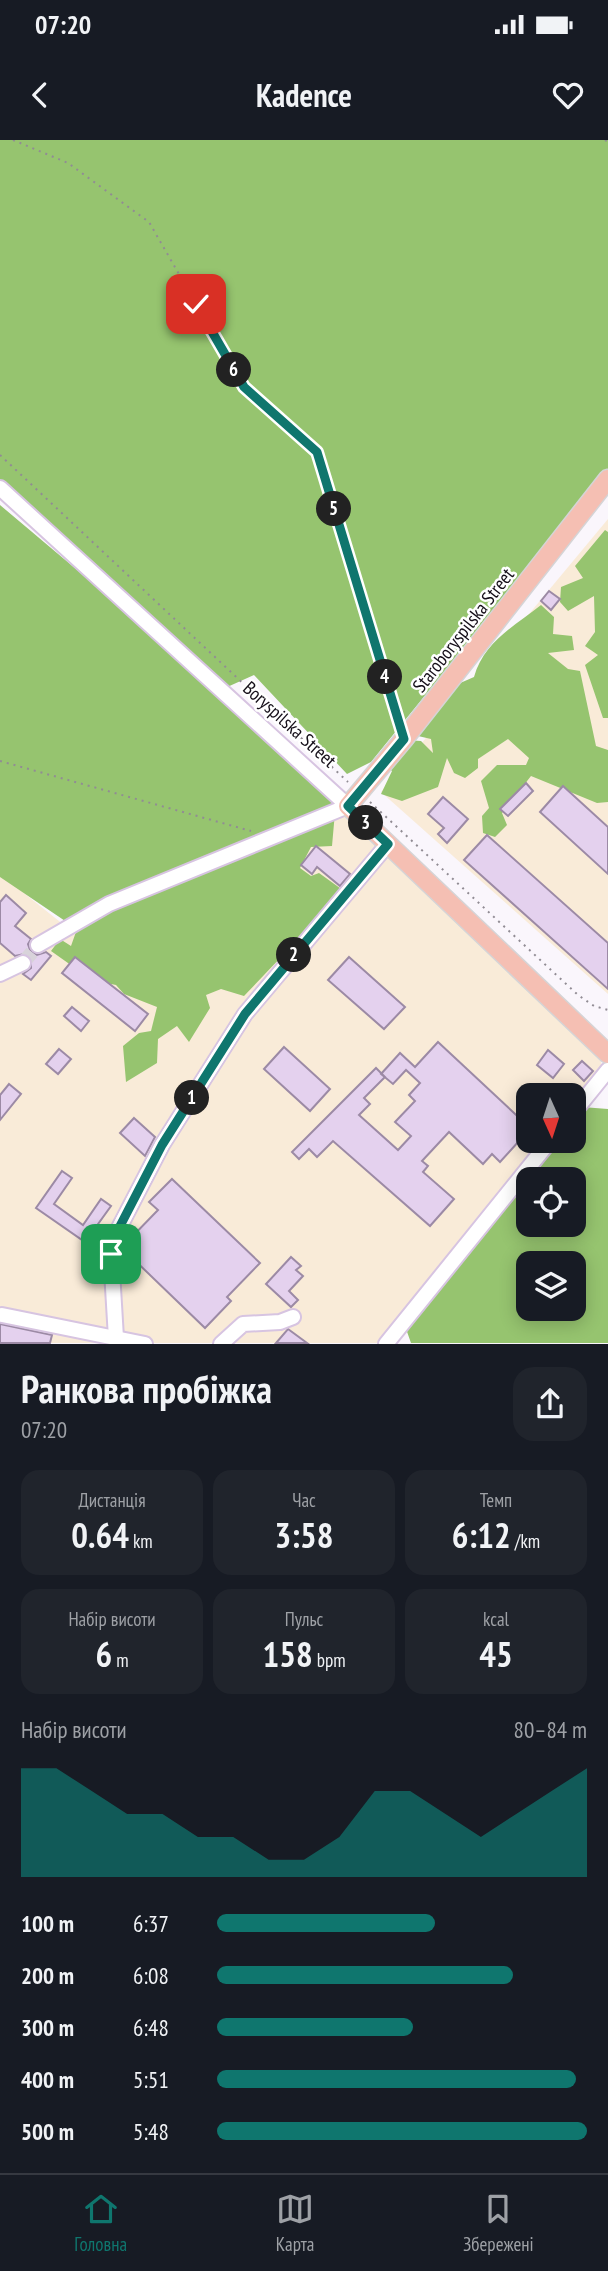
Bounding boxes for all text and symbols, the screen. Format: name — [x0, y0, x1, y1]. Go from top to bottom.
text: 07:20 — [35, 8, 91, 41]
text: Kadence — [256, 74, 352, 116]
icon: back — [21, 76, 59, 114]
icon: heart — [549, 76, 587, 114]
pin — [166, 274, 226, 334]
icon: check — [177, 285, 215, 323]
pin: 6 — [216, 352, 252, 387]
text: 6 — [229, 357, 238, 381]
pin: 5 — [316, 492, 352, 526]
text: 5 — [329, 496, 338, 520]
street label: Staroboryspilska Street — [407, 562, 519, 697]
pin: 4 — [368, 660, 402, 694]
text: 4 — [380, 664, 389, 688]
street label: Boryspilska Street — [238, 676, 342, 773]
pin: 3 — [348, 806, 384, 840]
text: 3 — [361, 810, 370, 834]
pin: 2 — [276, 938, 312, 972]
text: 2 — [289, 942, 298, 966]
pin: 1 — [174, 1080, 210, 1116]
north arrow — [516, 1083, 586, 1153]
map controls — [516, 1083, 586, 1321]
text: 1 — [187, 1085, 196, 1109]
button: locate — [516, 1167, 586, 1237]
pin — [81, 1224, 141, 1284]
icon: arrive — [92, 1235, 130, 1273]
button: layers — [516, 1251, 586, 1321]
text: Ранкова пробіжка — [21, 1364, 272, 1413]
button: share — [513, 1367, 587, 1441]
text: 07:20 — [21, 1415, 67, 1444]
text: Дистанція — [78, 1488, 146, 1512]
text: Час — [292, 1488, 316, 1512]
text: Темп — [480, 1488, 512, 1512]
text: 0.64 — [71, 1512, 129, 1558]
text: 3:58 — [275, 1512, 333, 1558]
text: 6:12 — [452, 1512, 511, 1558]
text: km — [129, 1529, 153, 1553]
text: /km — [511, 1529, 540, 1553]
text: Набір висоти — [68, 1607, 156, 1631]
text: Пульс — [285, 1607, 323, 1631]
text: kcal — [483, 1607, 509, 1631]
text: 6 — [95, 1631, 112, 1677]
text: 158 — [262, 1631, 313, 1677]
text: 45 — [479, 1631, 513, 1677]
text: m — [112, 1648, 129, 1672]
text: bpm — [313, 1648, 346, 1672]
text: Набір висоти — [21, 1715, 127, 1744]
text: 80–84 m — [514, 1715, 587, 1744]
text: 100 m — [21, 1909, 74, 1938]
text: 6:37 — [133, 1909, 169, 1938]
text: 200 m — [21, 1961, 74, 1990]
text: 6:08 — [133, 1961, 169, 1990]
text: 300 m — [21, 2013, 74, 2042]
text: 6:48 — [133, 2013, 169, 2042]
text: 400 m — [21, 2065, 74, 2094]
text: 5:51 — [133, 2065, 169, 2094]
text: 500 m — [21, 2117, 74, 2146]
text: 5:48 — [133, 2117, 169, 2146]
tab: Головна — [74, 2190, 127, 2256]
tab: Карта — [276, 2190, 314, 2256]
tab: Збережені — [463, 2190, 534, 2256]

